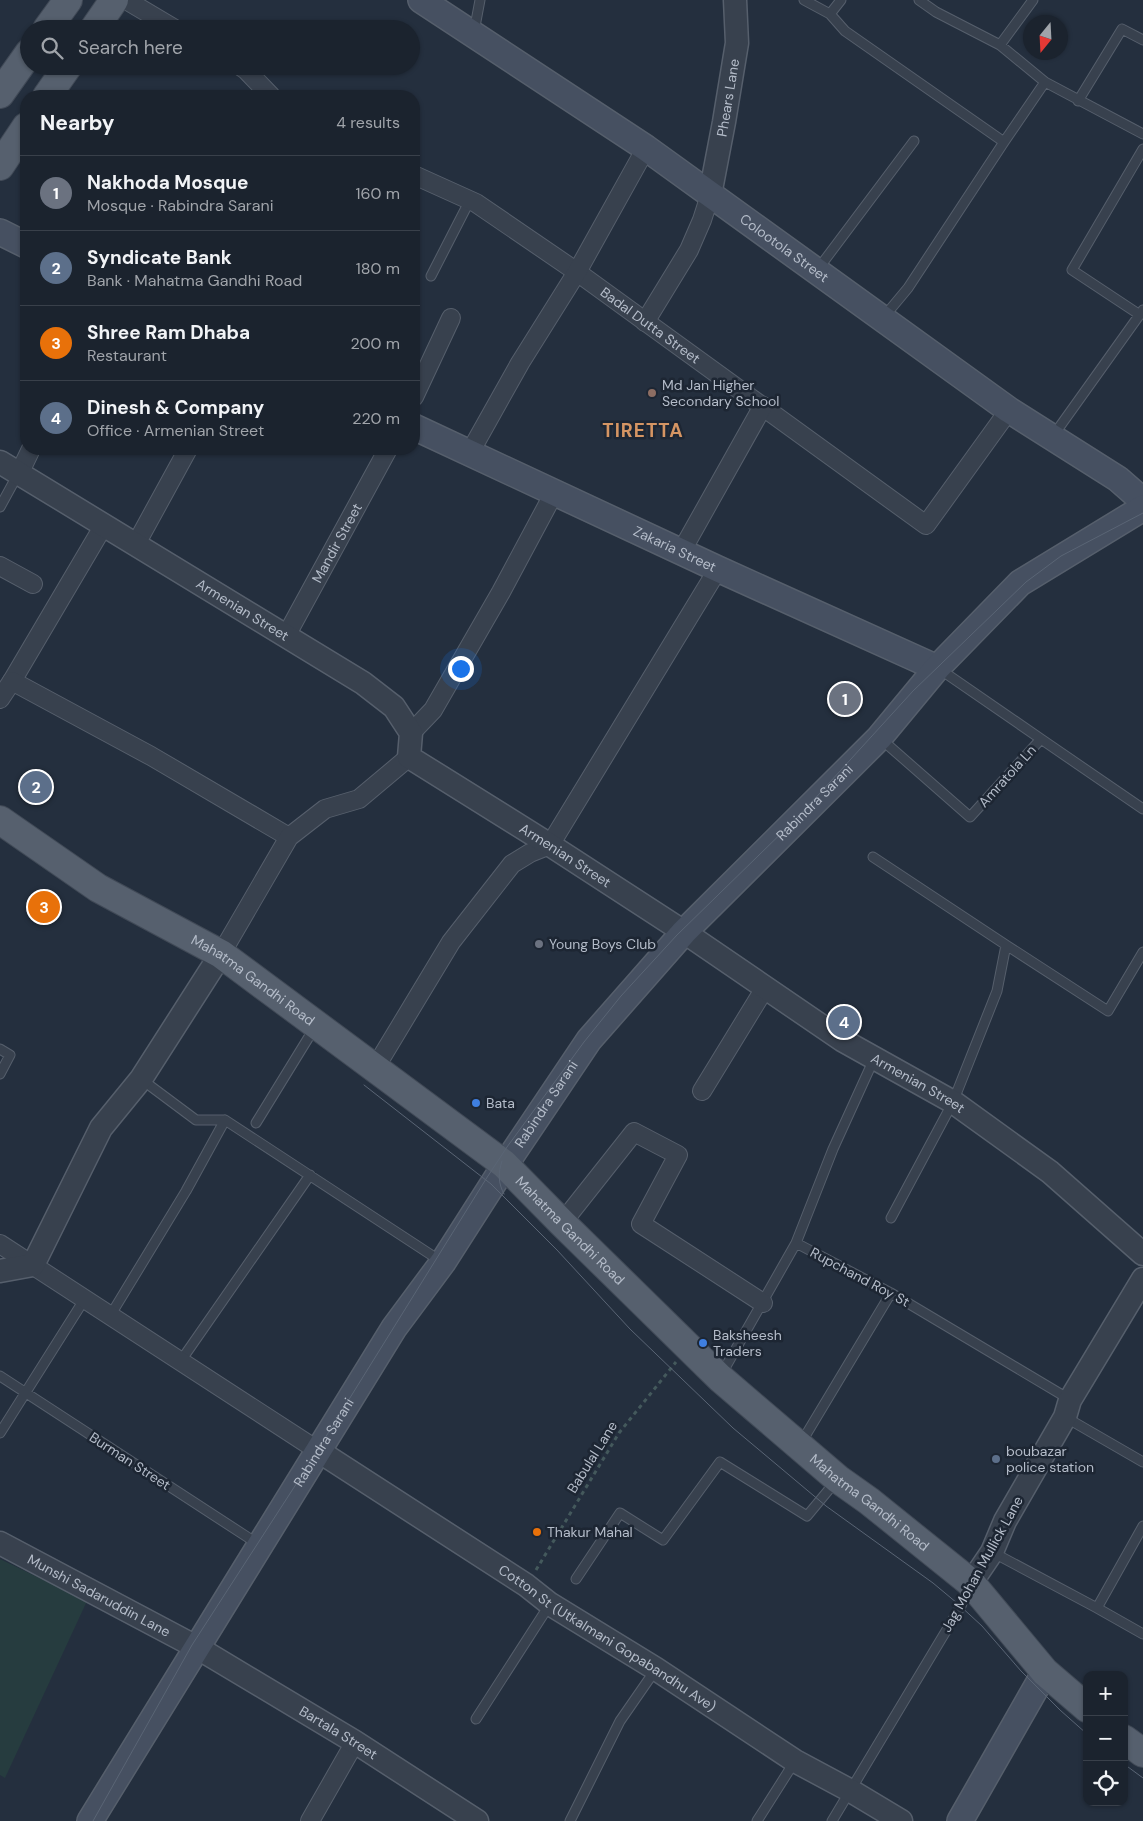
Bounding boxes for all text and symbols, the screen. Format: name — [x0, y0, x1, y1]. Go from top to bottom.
north arrow — [1023, 15, 1068, 60]
search box — [20, 20, 420, 75]
icon: search — [38, 34, 66, 62]
text: Search here — [78, 35, 183, 60]
street label: Phears Lane — [712, 57, 743, 138]
text: Nearby — [40, 109, 114, 137]
text: 4 results — [336, 112, 400, 133]
text: Nakhoda Mosque — [87, 170, 248, 195]
text: 1 — [53, 183, 59, 204]
text: 160 m — [356, 183, 400, 204]
text: Mosque · Rabindra Sarani — [87, 195, 274, 216]
street label: Colootola Street — [736, 210, 833, 286]
text: Syndicate Bank — [87, 245, 232, 270]
text: 2 — [51, 258, 61, 279]
text: 180 m — [356, 258, 400, 279]
text: Bank · Mahatma Gandhi Road — [87, 270, 302, 291]
street label: Badal Dutta Street — [597, 283, 704, 367]
text: Shree Ram Dhaba — [87, 320, 250, 345]
text: 3 — [51, 333, 61, 354]
text: 200 m — [351, 333, 400, 354]
text: Restaurant — [87, 345, 167, 366]
place label: Md Jan Higher Secondary School — [662, 376, 779, 410]
marker: Md Jan Higher Secondary School — [646, 387, 658, 399]
text: Dinesh & Company — [87, 395, 264, 420]
text: 4 — [51, 408, 61, 429]
text: 220 m — [352, 408, 400, 429]
district label: TIRETTA — [602, 418, 684, 443]
text: Office · Armenian Street — [87, 420, 264, 441]
street label: Mandir Street — [308, 500, 366, 586]
street label: Zakaria Street — [631, 522, 719, 576]
street label: Armenian Street — [193, 575, 292, 645]
your location — [448, 656, 474, 682]
pin: 1 — [829, 680, 861, 718]
street label: Amratola Ln — [974, 741, 1040, 811]
street label: Rabindra Sarani — [772, 760, 857, 844]
pin: 2 — [20, 768, 52, 806]
street label: Armenian Street — [516, 819, 615, 891]
pin: 3 — [28, 888, 60, 926]
street label: Mahatma Gandhi Road — [188, 931, 318, 1030]
place label: Young Boys Club — [549, 935, 656, 953]
marker: Young Boys Club — [533, 938, 545, 950]
pin: 4 — [828, 1003, 860, 1041]
street label: Armenian Street — [868, 1049, 969, 1117]
street label: Rabindra Sarani — [510, 1057, 582, 1151]
place label: Bata — [486, 1094, 515, 1112]
marker: Bata — [470, 1097, 482, 1109]
street label: Mahatma Gandhi Road — [512, 1172, 629, 1289]
street label: Rupchand Roy St — [807, 1243, 913, 1311]
place label: Baksheesh Traders — [713, 1326, 782, 1360]
marker: Baksheesh Traders — [697, 1337, 709, 1349]
street label: Rabindra Sarani — [289, 1394, 358, 1490]
street label: Babulal Lane — [563, 1418, 621, 1496]
street label: Burman Street — [86, 1428, 174, 1494]
place label: boubazar police station — [1006, 1442, 1094, 1476]
street label: Mahatma Gandhi Road — [806, 1450, 933, 1555]
marker: boubazar police station — [990, 1453, 1002, 1465]
street label: Jag Mohan Mullick Lane — [937, 1493, 1027, 1635]
place label: Thakur Mahal — [547, 1523, 633, 1541]
marker: Thakur Mahal — [531, 1526, 543, 1538]
street label: Munshi Sadaruddin Lane — [24, 1550, 174, 1641]
street label: Cotton St (Utkalmani Gopabandhu Ave) — [495, 1561, 720, 1715]
map controls — [1083, 1671, 1128, 1806]
button: + — [1083, 1671, 1128, 1716]
street label: Bartala Street — [296, 1702, 381, 1763]
button: − — [1083, 1716, 1128, 1761]
button: locate — [1083, 1761, 1128, 1806]

